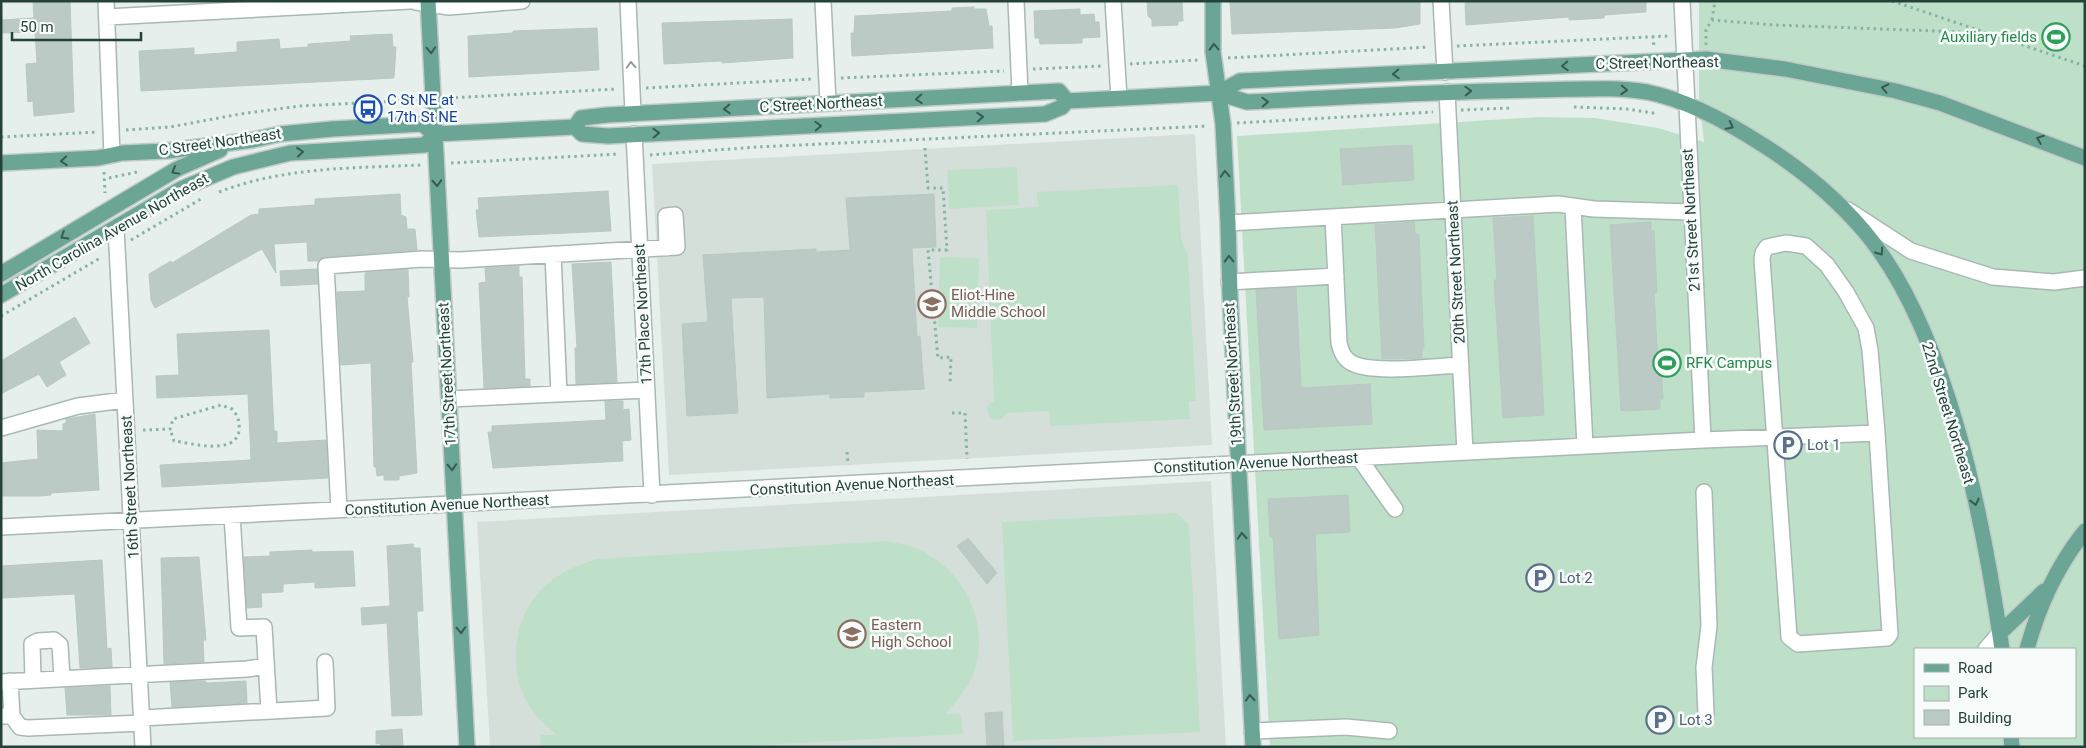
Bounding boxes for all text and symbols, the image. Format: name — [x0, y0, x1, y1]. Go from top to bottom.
scale bar — [12, 10, 141, 42]
text: 50 m — [20, 18, 54, 36]
sports icon: Auxiliary fields — [2041, 22, 2071, 52]
place label: Auxiliary fields — [1940, 28, 2037, 46]
one-way arrow — [1208, 43, 1219, 51]
one-way arrow — [425, 46, 436, 54]
street label: C Street Northeast — [1595, 53, 1719, 73]
one-way arrow — [625, 60, 636, 68]
one-way arrow — [1561, 60, 1569, 71]
one-way arrow — [1392, 69, 1400, 80]
one-way arrow — [1881, 84, 1890, 94]
one-way arrow — [1621, 85, 1629, 96]
one-way arrow — [1464, 86, 1472, 97]
place label: C St NE at 17th St NE — [387, 91, 458, 126]
street label: C Street Northeast — [759, 92, 883, 116]
one-way arrow — [914, 93, 922, 104]
bus stop icon: C St NE at 17th St NE — [353, 94, 383, 124]
one-way arrow — [1262, 96, 1270, 107]
one-way arrow — [723, 103, 731, 114]
one-way arrow — [977, 112, 985, 123]
one-way arrow — [814, 120, 822, 131]
one-way arrow — [1725, 120, 1734, 130]
street label: C Street Northeast — [158, 124, 282, 160]
one-way arrow — [652, 128, 660, 139]
one-way arrow — [2036, 135, 2044, 145]
one-way arrow — [296, 147, 304, 158]
street label: 21st Street Northeast — [1678, 148, 1704, 292]
one-way arrow — [60, 155, 68, 166]
one-way arrow — [172, 164, 181, 174]
street label: North Carolina Avenue Northeast — [12, 169, 212, 295]
one-way arrow — [1220, 170, 1231, 178]
one-way arrow — [432, 179, 443, 187]
street label: 20th Street Northeast — [1443, 200, 1469, 344]
one-way arrow — [61, 230, 70, 240]
street label: 17th Place Northeast — [630, 243, 656, 385]
one-way arrow — [1873, 247, 1883, 256]
one-way arrow — [1224, 255, 1234, 262]
place label: Eliot-Hine Middle School — [951, 286, 1046, 321]
school or university icon: Eliot-Hine Middle School — [917, 289, 947, 319]
street label: 17th Street Northeast — [434, 302, 460, 446]
street label: 19th Street Northeast — [1220, 302, 1246, 446]
street label: 22nd Street Northeast — [1918, 340, 1978, 486]
sports icon: RFK Campus — [1652, 348, 1682, 378]
place label: RFK Campus — [1686, 354, 1772, 372]
street label: 16th Street Northeast — [117, 415, 143, 559]
parking icon: Lot 1 — [1773, 430, 1803, 460]
place label: Lot 1 — [1807, 436, 1841, 454]
street label: Constitution Avenue Northeast — [1153, 449, 1359, 477]
one-way arrow — [447, 464, 458, 472]
street label: Constitution Avenue Northeast — [749, 471, 955, 499]
street label: Constitution Avenue Northeast — [344, 491, 550, 519]
one-way arrow — [1969, 498, 1980, 507]
one-way arrow — [1236, 532, 1247, 540]
parking icon: Lot 2 — [1525, 563, 1555, 593]
place label: Lot 2 — [1559, 569, 1593, 587]
place label: Eastern High School — [871, 616, 952, 651]
school or university icon: Eastern High School — [837, 619, 867, 649]
one-way arrow — [455, 626, 466, 634]
legend — [1914, 648, 2076, 738]
text: Road — [1958, 659, 1992, 677]
text: Park — [1958, 684, 1989, 702]
one-way arrow — [1245, 694, 1256, 702]
parking icon: Lot 3 — [1645, 705, 1675, 735]
text: Building — [1958, 709, 2012, 727]
place label: Lot 3 — [1679, 711, 1713, 729]

